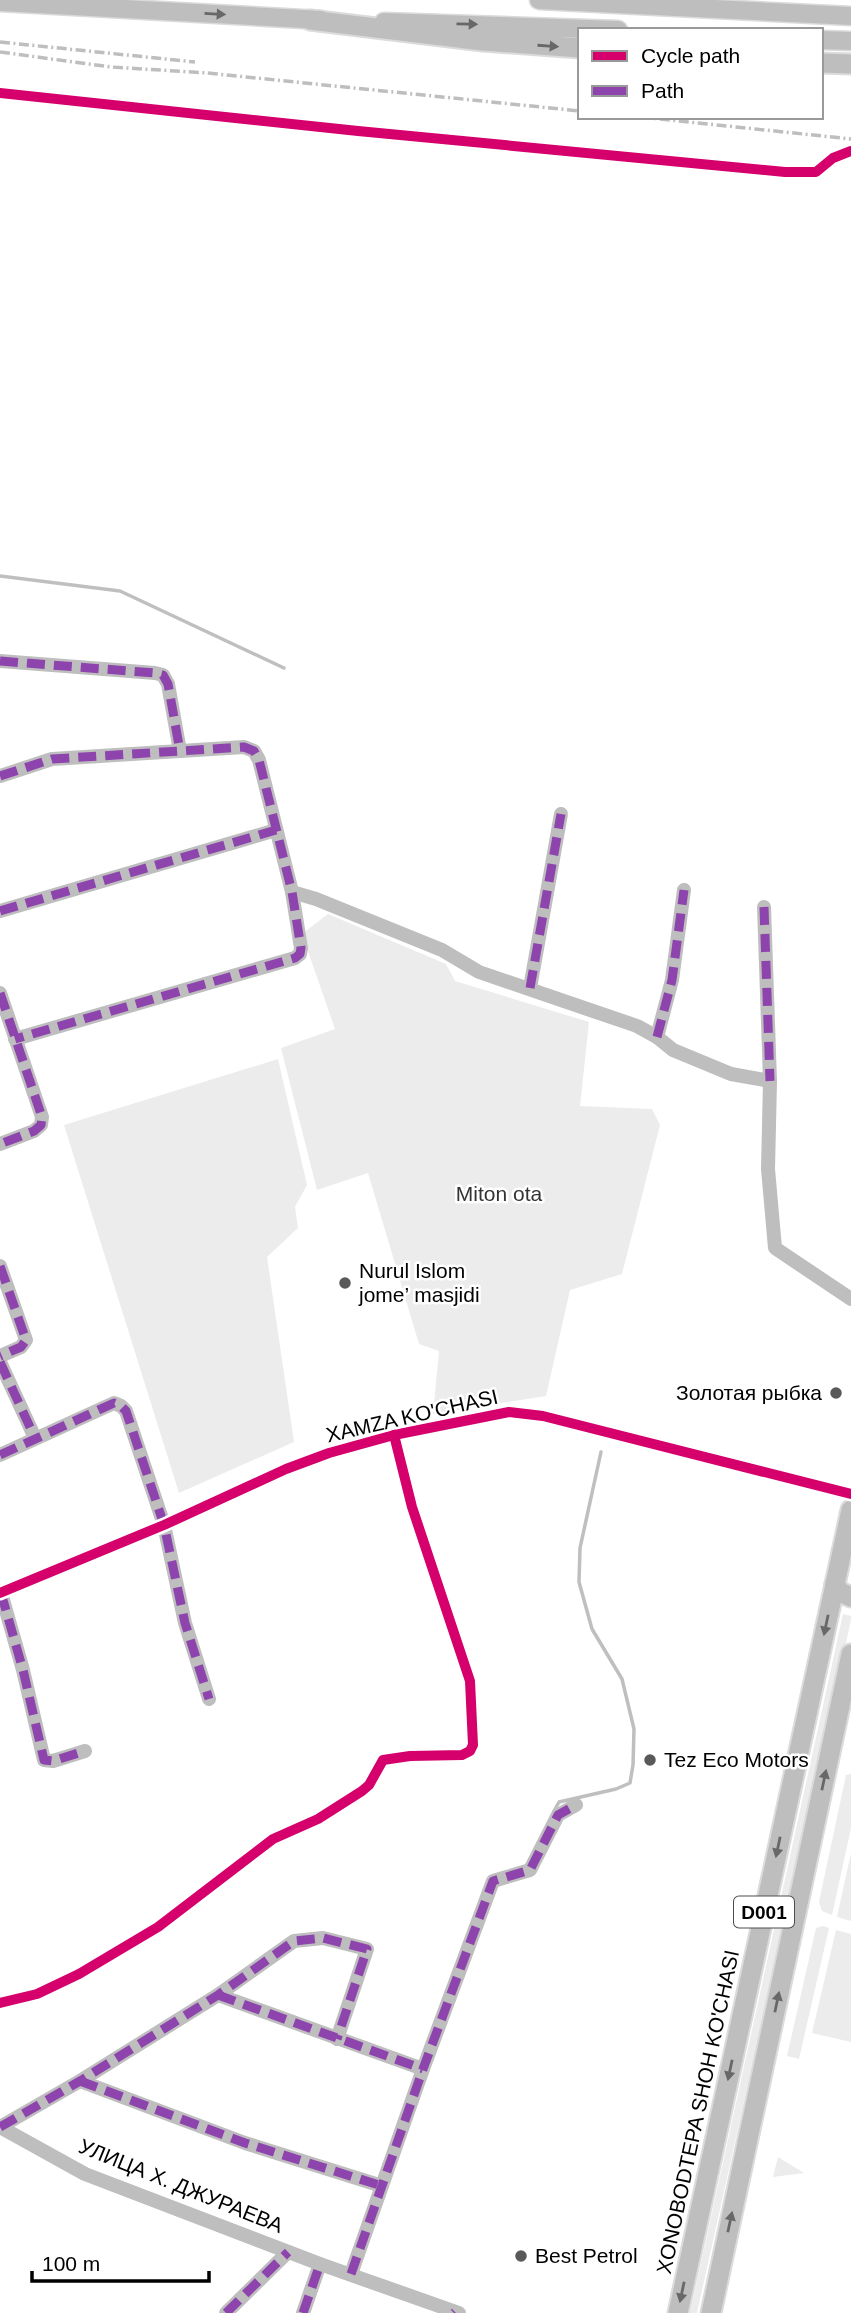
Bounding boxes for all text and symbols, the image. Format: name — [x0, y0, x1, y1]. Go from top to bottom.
one-way arrow — [204, 9, 226, 20]
one-way arrow — [456, 18, 478, 29]
legend — [578, 28, 823, 119]
one-way arrow — [538, 41, 560, 52]
text: Cycle path — [641, 44, 740, 67]
text: Path — [641, 79, 684, 102]
park label: Miton ota — [456, 1182, 543, 1205]
place label: Nurul Islom jome’ masjidi — [358, 1259, 480, 1306]
marker: Nurul Islom jome’ masjidi — [337, 1275, 353, 1291]
place label: Золотая рыбка — [676, 1381, 822, 1404]
street label: XAMZA KO'CHASI — [324, 1385, 500, 1446]
marker: Золотая рыбка — [828, 1385, 844, 1401]
one-way arrow — [821, 1614, 832, 1636]
place label: Tez Eco Motors — [664, 1748, 809, 1771]
marker: Tez Eco Motors — [642, 1752, 658, 1768]
one-way arrow — [819, 1769, 830, 1791]
one-way arrow — [773, 1836, 784, 1858]
road number: D001 — [734, 1896, 794, 1928]
street label: XONOBODTEPA SHOH KO'CHASI — [652, 1948, 743, 2276]
one-way arrow — [771, 1991, 782, 2013]
one-way arrow — [725, 2059, 736, 2081]
street label: УЛИЦА Х. ДЖУРАЕВА — [76, 2134, 287, 2237]
one-way arrow — [725, 2211, 736, 2233]
scale bar — [32, 2240, 208, 2284]
place label: Best Petrol — [535, 2244, 638, 2267]
marker: Best Petrol — [513, 2248, 529, 2264]
text: 100 m — [42, 2252, 100, 2275]
one-way arrow — [677, 2281, 688, 2303]

